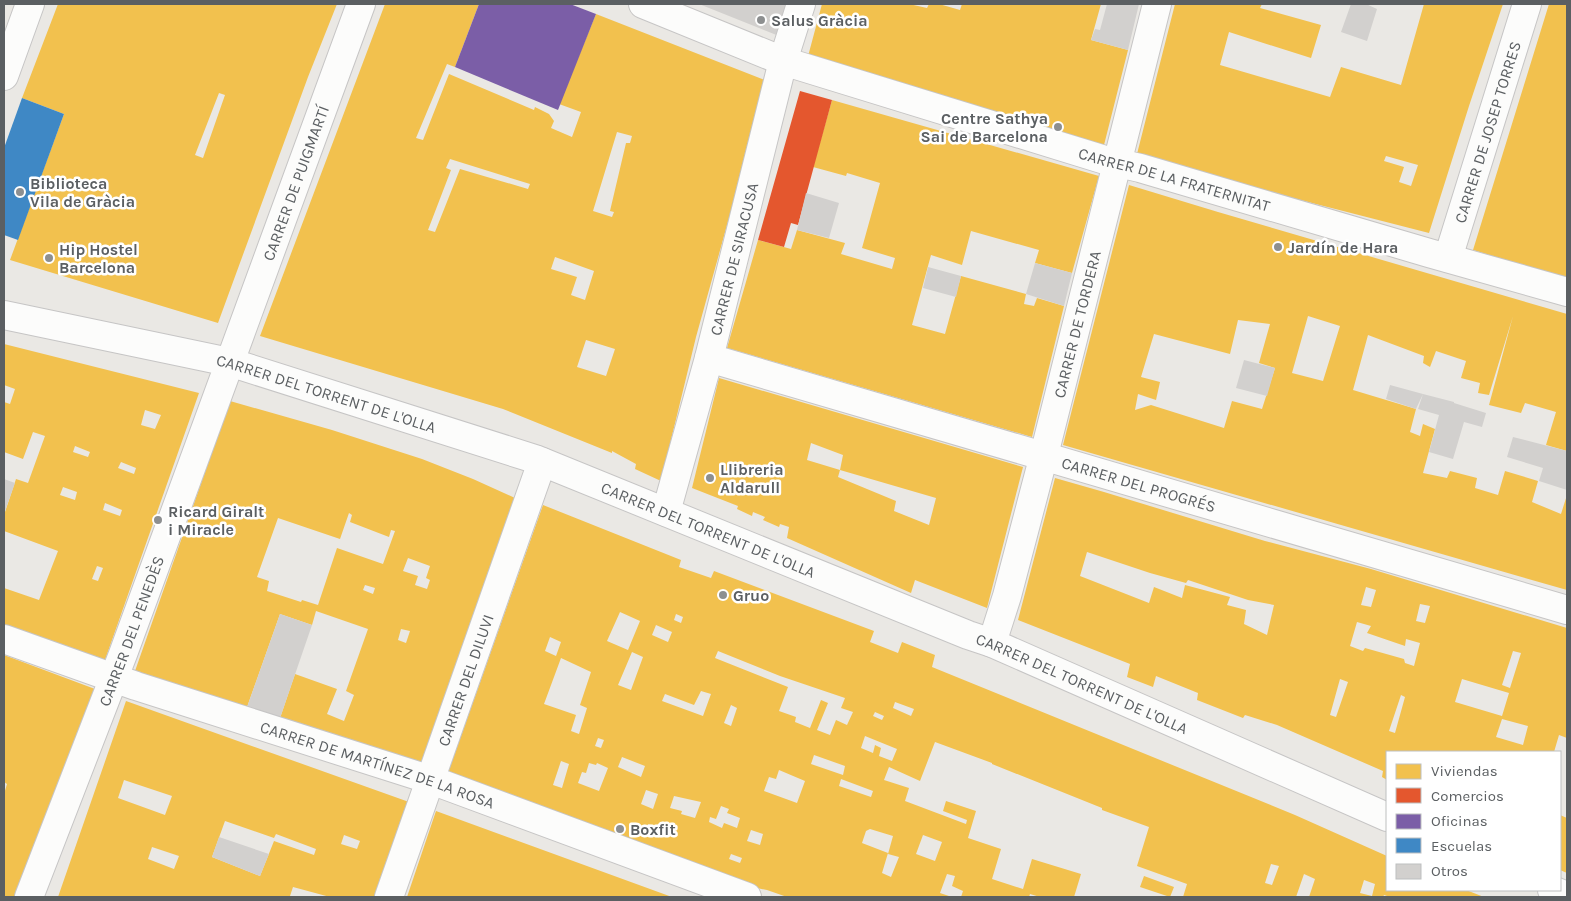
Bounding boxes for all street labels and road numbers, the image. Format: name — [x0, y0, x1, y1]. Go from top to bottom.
street label: CARRER DE JOSEP TORRES — [1450, 39, 1524, 225]
street label: CARRER DE PUIGMARTÍ — [258, 102, 333, 263]
street label: CARRER DE LA FRATERNITAT — [1076, 143, 1272, 215]
street label: CARRER DE SIRACUSA — [705, 180, 762, 337]
street label: CARRER DE TORDERA — [1049, 248, 1104, 400]
street label: CARRER DEL TORRENT DE L'OLLA — [215, 350, 439, 437]
street label: CARRER DEL PROGRÉS — [1059, 453, 1218, 516]
street label: CARRER DEL TORRENT DE L'OLLA — [599, 477, 818, 581]
street label: CARRER DEL PENEDÈS — [94, 553, 168, 709]
street label: CARRER DEL DILUVI — [433, 612, 497, 749]
street label: CARRER DEL TORRENT DE L'OLLA — [974, 629, 1191, 738]
street label: CARRER DE MARTÍNEZ DE LA ROSA — [258, 717, 497, 812]

